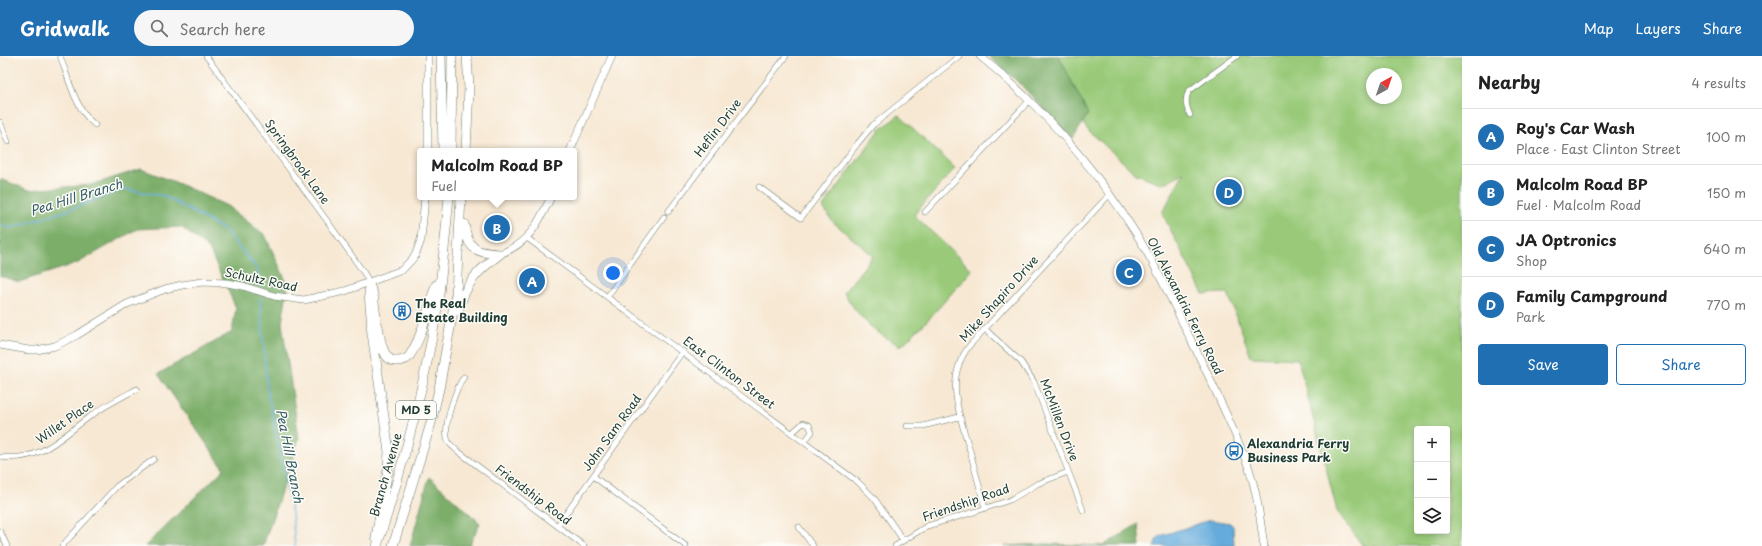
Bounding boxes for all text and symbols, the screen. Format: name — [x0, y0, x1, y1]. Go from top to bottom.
search box — [134, 10, 414, 46]
text: Gridwalk — [20, 14, 110, 42]
icon: search — [148, 17, 170, 39]
text: Search here — [180, 17, 265, 40]
text: Map — [1584, 18, 1614, 39]
text: Layers — [1636, 18, 1681, 39]
text: Share — [1703, 18, 1742, 39]
north arrow — [1366, 68, 1402, 104]
text: Nearby — [1478, 69, 1540, 95]
text: 4 results — [1692, 73, 1746, 92]
street label: Heflin Drive — [689, 94, 745, 160]
street label: Springbrook Lane — [261, 115, 335, 207]
text: Roy's Car Wash — [1516, 116, 1635, 139]
text: A — [1486, 127, 1496, 146]
text: 100 m — [1706, 127, 1746, 146]
text: Place · East Clinton Street — [1516, 139, 1681, 158]
popup — [417, 148, 577, 200]
text: Malcolm Road BP — [431, 153, 563, 176]
text: Malcolm Road BP — [1516, 172, 1648, 195]
water label: Pea Hill Branch — [28, 173, 125, 220]
text: Fuel — [431, 176, 457, 195]
pin: D — [1216, 177, 1242, 207]
text: B — [1487, 183, 1495, 202]
text: 150 m — [1707, 183, 1746, 202]
text: Fuel · Malcolm Road — [1516, 195, 1641, 214]
pin: B — [484, 213, 510, 243]
text: JA Optronics — [1516, 228, 1616, 251]
street label: Old Alexandria Ferry Road — [1143, 234, 1229, 378]
text: C — [1486, 239, 1496, 258]
text: 640 m — [1703, 239, 1746, 258]
street label: Mike Shapiro Drive — [954, 251, 1042, 346]
text: Shop — [1516, 251, 1547, 270]
pin: C — [1116, 257, 1142, 287]
street label: Schultz Road — [223, 263, 299, 296]
your location — [603, 263, 623, 283]
pin: A — [519, 266, 545, 296]
text: Family Campground — [1516, 284, 1667, 307]
place label: The Real Estate Building — [415, 294, 508, 326]
text: D — [1486, 295, 1496, 314]
text: 770 m — [1706, 295, 1746, 314]
building icon: The Real Estate Building — [392, 301, 412, 321]
text: Park — [1516, 307, 1545, 326]
street label: East Clinton Street — [680, 332, 779, 413]
button: Save — [1478, 344, 1608, 385]
button: Share — [1616, 344, 1746, 385]
street label: McMillen Drive — [1036, 376, 1084, 463]
street label: John Sam Road — [577, 390, 645, 474]
street label: Willet Place — [32, 395, 97, 448]
road number: MD 5 — [396, 401, 436, 419]
water label: Pea Hill Branch — [272, 407, 309, 505]
map controls — [1414, 426, 1450, 534]
button: + — [1414, 426, 1450, 462]
street label: Branch Avenue — [364, 430, 406, 519]
place label: Alexandria Ferry Business Park — [1246, 434, 1349, 466]
bus stop icon: Alexandria Ferry Business Park — [1224, 441, 1244, 461]
street label: Friendship Road — [492, 460, 575, 529]
button: − — [1414, 462, 1450, 498]
street label: Friendship Road — [920, 479, 1012, 525]
button: layers — [1414, 498, 1450, 534]

